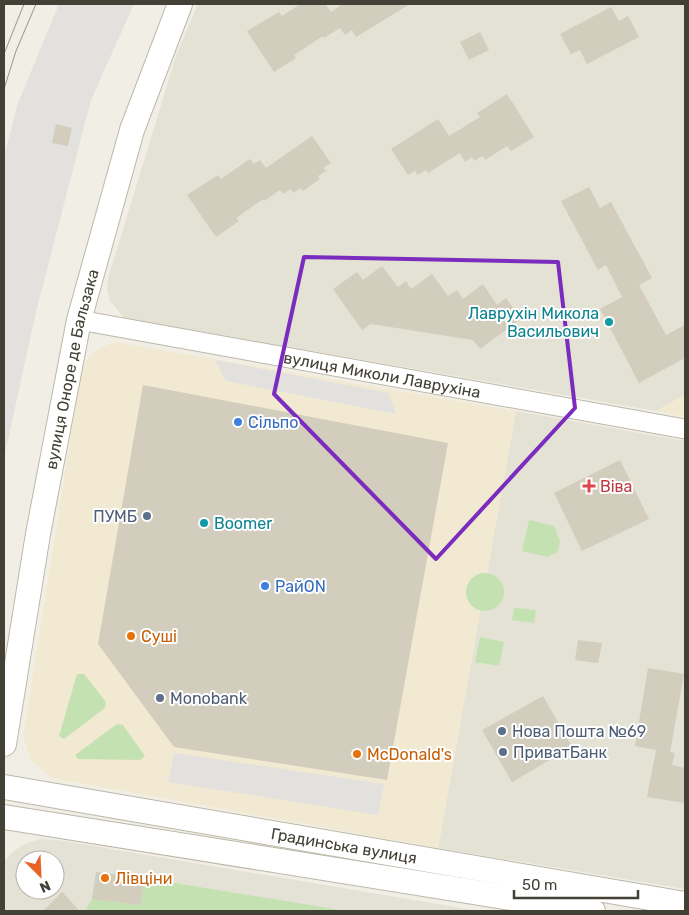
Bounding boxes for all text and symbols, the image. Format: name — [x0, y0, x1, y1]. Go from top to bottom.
street label: вулиця Оноре де Бальзака — [41, 267, 102, 471]
place label: Лаврухін Микола Васильович — [468, 304, 599, 341]
marker: Лаврухін Микола Васильович — [603, 316, 615, 328]
street label: вулиця Миколи Лаврухіна — [282, 347, 482, 402]
place label: Сільпо — [248, 413, 298, 432]
marker: Сільпо — [232, 416, 244, 428]
place label: Віва — [600, 477, 632, 496]
marker: Віва — [582, 479, 596, 493]
place label: ПУМБ — [93, 507, 137, 526]
marker: ПУМБ — [141, 510, 153, 522]
place label: Boomer — [214, 514, 272, 533]
marker: Boomer — [198, 517, 210, 529]
place label: РайON — [275, 577, 326, 596]
marker: РайON — [259, 580, 271, 592]
place label: Суші — [141, 627, 177, 646]
marker: Суші — [125, 630, 137, 642]
place label: Monobank — [170, 689, 248, 708]
marker: Monobank — [154, 692, 166, 704]
place label: Нова Пошта №69 — [512, 722, 646, 741]
marker: Нова Пошта №69 — [496, 725, 508, 737]
place label: ПриватБанк — [513, 743, 608, 762]
place label: McDonald's — [367, 745, 452, 764]
marker: ПриватБанк — [497, 746, 509, 758]
marker: McDonald's — [351, 748, 363, 760]
street label: Градинська вулиця — [270, 824, 418, 867]
north arrow — [15, 850, 65, 900]
scale bar — [514, 868, 638, 900]
place label: Лівціни — [115, 869, 172, 888]
marker: Лівціни — [99, 872, 111, 884]
text: 50 m — [522, 876, 557, 894]
text: N — [37, 877, 53, 896]

